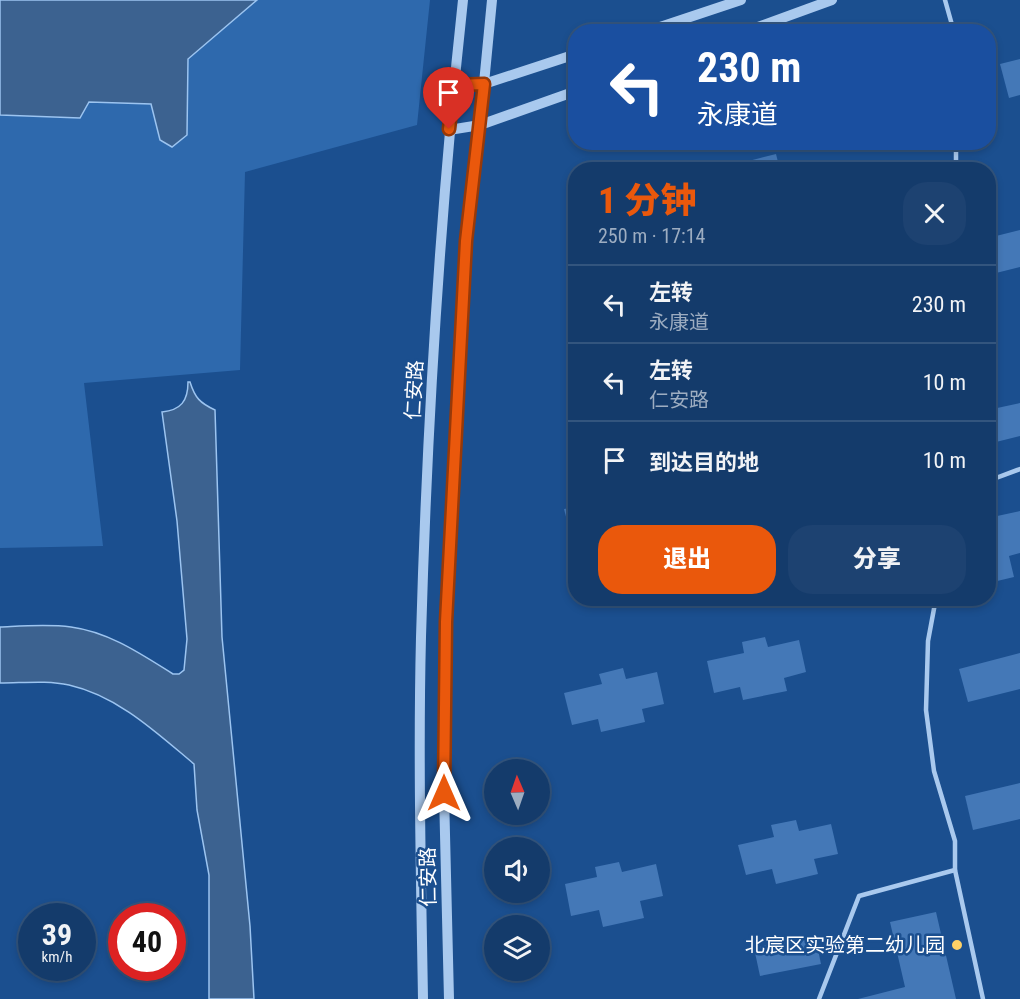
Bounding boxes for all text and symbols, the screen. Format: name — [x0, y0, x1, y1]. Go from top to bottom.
text: 230 m — [697, 43, 802, 92]
icon: left — [598, 48, 676, 126]
pin — [423, 67, 474, 129]
icon: arrive — [432, 76, 465, 109]
text: 永康道 — [697, 99, 778, 131]
text: 1 分钟 — [598, 180, 697, 222]
button: close — [903, 182, 966, 245]
text: 250 m · 17:14 — [598, 224, 705, 248]
text: 左转 — [649, 280, 693, 305]
icon: left — [598, 288, 631, 321]
text: 230 m — [912, 292, 966, 317]
text: 永康道 — [649, 310, 709, 334]
text: 左转 — [649, 358, 693, 383]
street label: 仁安路 — [400, 359, 428, 421]
icon: left — [598, 366, 631, 399]
text: 10 m — [923, 370, 966, 395]
text: 仁安路 — [649, 388, 709, 412]
icon: arrive — [598, 444, 631, 477]
text: 10 m — [923, 448, 966, 473]
text: 到达目的地 — [649, 450, 759, 475]
button: 退出 — [598, 525, 776, 594]
button: 分享 — [788, 525, 966, 594]
north arrow — [484, 759, 550, 825]
map controls — [484, 759, 550, 981]
position arrow — [412, 761, 476, 825]
button: sound — [484, 837, 550, 903]
street label: 仁安路 — [415, 847, 441, 907]
speed limit sign: 40 — [108, 903, 186, 981]
button: layers — [484, 915, 550, 981]
text: 39 — [42, 917, 72, 952]
place label: 北宸区实验第二幼儿园 — [745, 933, 945, 957]
marker: 北宸区实验第二幼儿园 — [950, 938, 964, 952]
text: km/h — [42, 948, 72, 966]

